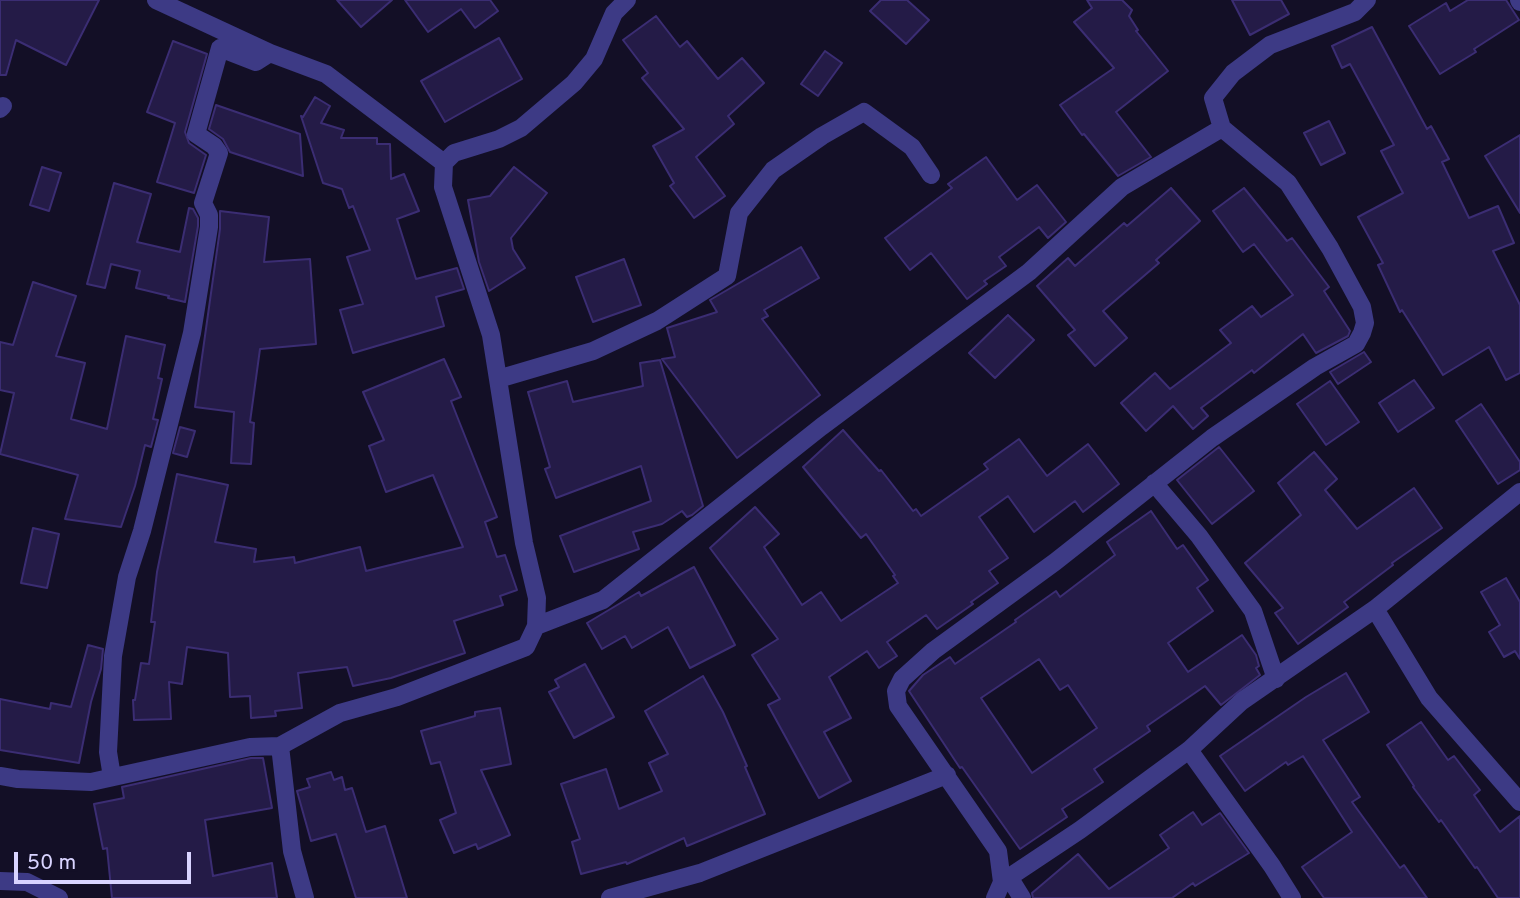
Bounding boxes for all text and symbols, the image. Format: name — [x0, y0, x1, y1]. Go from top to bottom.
scale bar — [18, 838, 194, 882]
text: 50 m — [27, 850, 76, 877]

